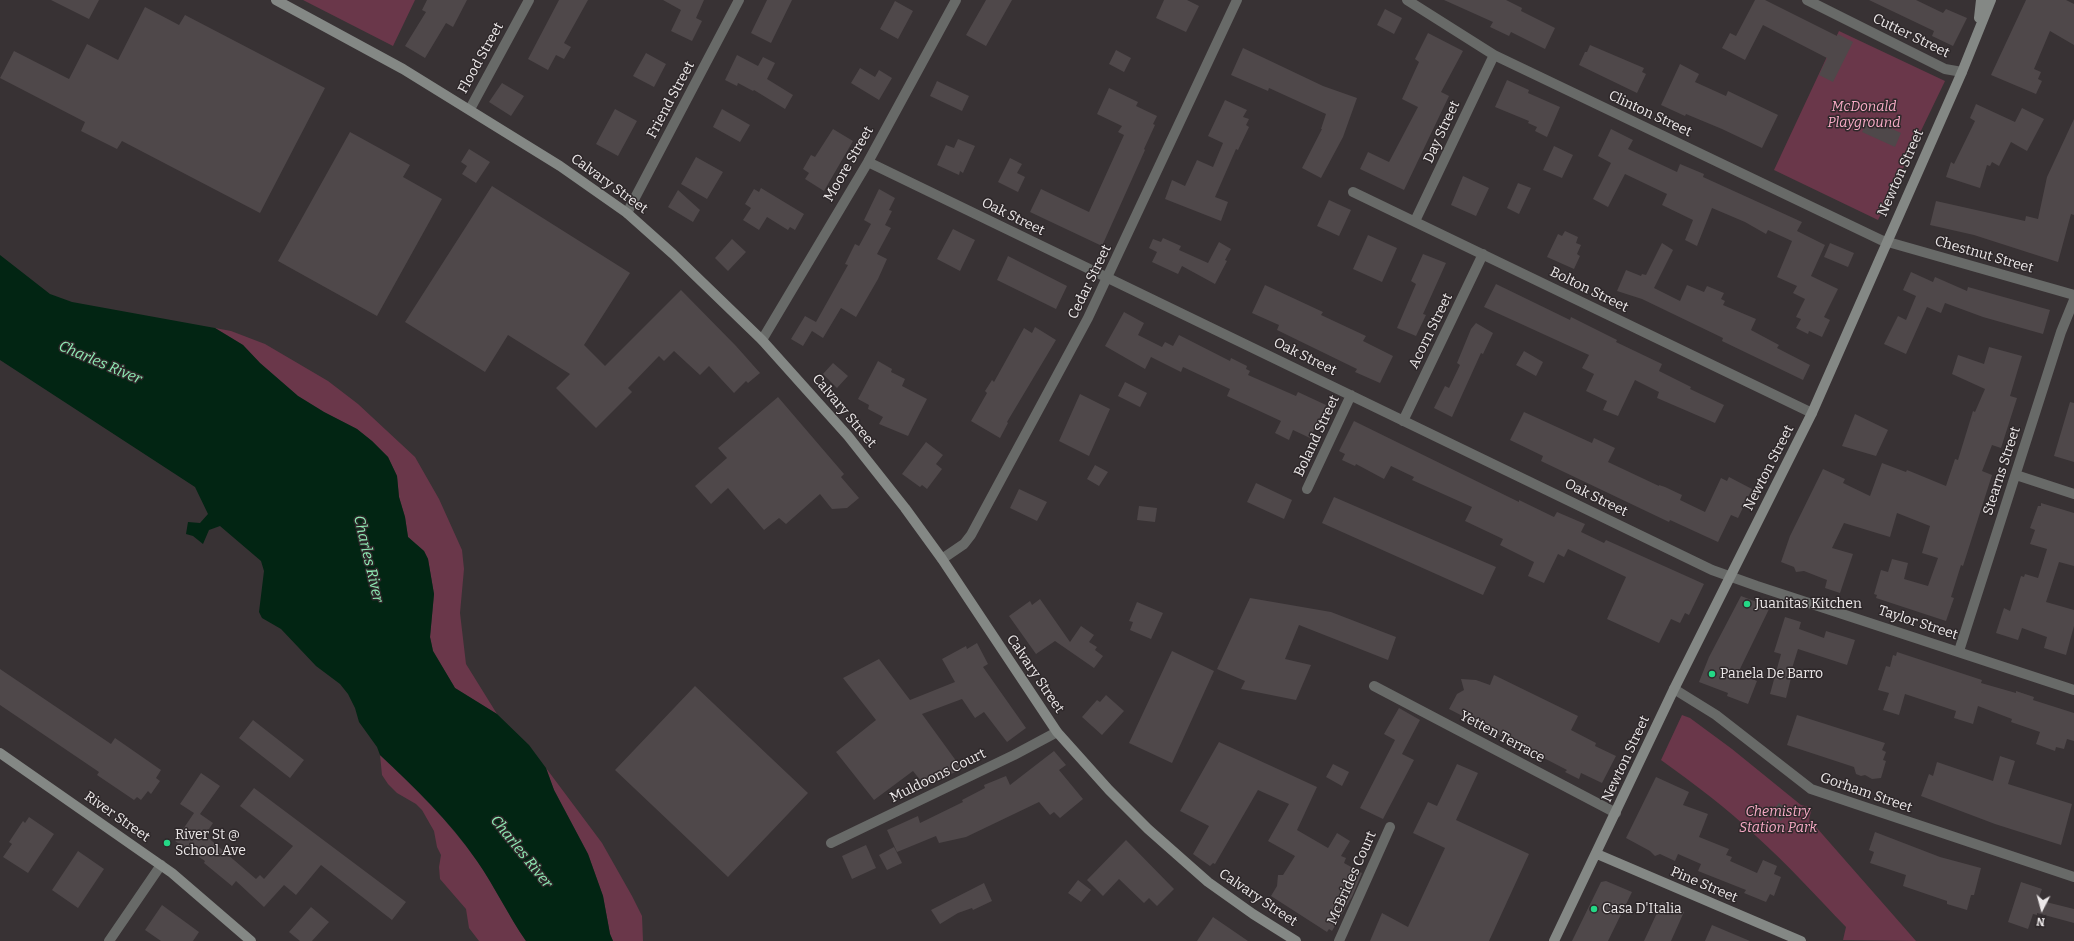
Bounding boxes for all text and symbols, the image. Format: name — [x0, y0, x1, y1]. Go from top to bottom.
street label: Cutter Street — [1870, 10, 1952, 62]
street label: Flood Street — [455, 20, 507, 96]
street label: Friend Street — [644, 59, 698, 141]
street label: Clinton Street — [1606, 87, 1694, 141]
street label: Day Street — [1420, 98, 1464, 166]
park label: McDonald Playground — [1828, 99, 1900, 132]
street label: Moore Street — [821, 123, 877, 205]
street label: Newton Street — [1874, 127, 1928, 219]
street label: Calvary Street — [567, 150, 651, 218]
street label: Oak Street — [979, 195, 1047, 239]
street label: Chestnut Street — [1933, 233, 2035, 277]
street label: Cedar Street — [1065, 242, 1115, 322]
street label: Bolton Street — [1547, 264, 1631, 316]
street label: Acorn Street — [1406, 291, 1456, 371]
street label: Oak Street — [1271, 335, 1339, 379]
water label: Charles River — [56, 337, 144, 389]
street label: Calvary Street — [808, 371, 880, 451]
street label: Boland Street — [1291, 393, 1343, 479]
street label: Newton Street — [1740, 422, 1798, 514]
street label: Stearns Street — [1980, 425, 2024, 517]
street label: Oak Street — [1562, 476, 1630, 520]
water label: Charles River — [349, 514, 387, 604]
place label: Juanitas Kitchen — [1755, 596, 1862, 612]
marker: Juanitas Kitchen — [1742, 599, 1752, 609]
street label: Taylor Street — [1876, 602, 1960, 644]
street label: Calvary Street — [1003, 632, 1067, 716]
place label: Panela De Barro — [1720, 666, 1823, 682]
marker: Panela De Barro — [1707, 669, 1717, 679]
street label: Yetten Terrace — [1457, 708, 1547, 766]
street label: Newton Street — [1599, 713, 1653, 805]
street label: Muldoons Court — [887, 746, 989, 806]
street label: Gorham Street — [1818, 769, 1914, 817]
street label: River Street — [81, 788, 153, 846]
park label: Chemistry Station Park — [1739, 804, 1817, 836]
water label: Charles River — [486, 812, 556, 892]
place label: River St @ School Ave — [175, 827, 246, 860]
street label: McBrides Court — [1324, 829, 1380, 927]
marker: River St @ School Ave — [162, 838, 172, 848]
street label: Pine Street — [1668, 863, 1740, 907]
street label: Calvary Street — [1216, 866, 1300, 930]
north arrow — [2022, 889, 2062, 929]
place label: Casa D'Italia — [1602, 901, 1682, 917]
marker: Casa D'Italia — [1589, 904, 1599, 914]
text: N — [2036, 915, 2046, 928]

